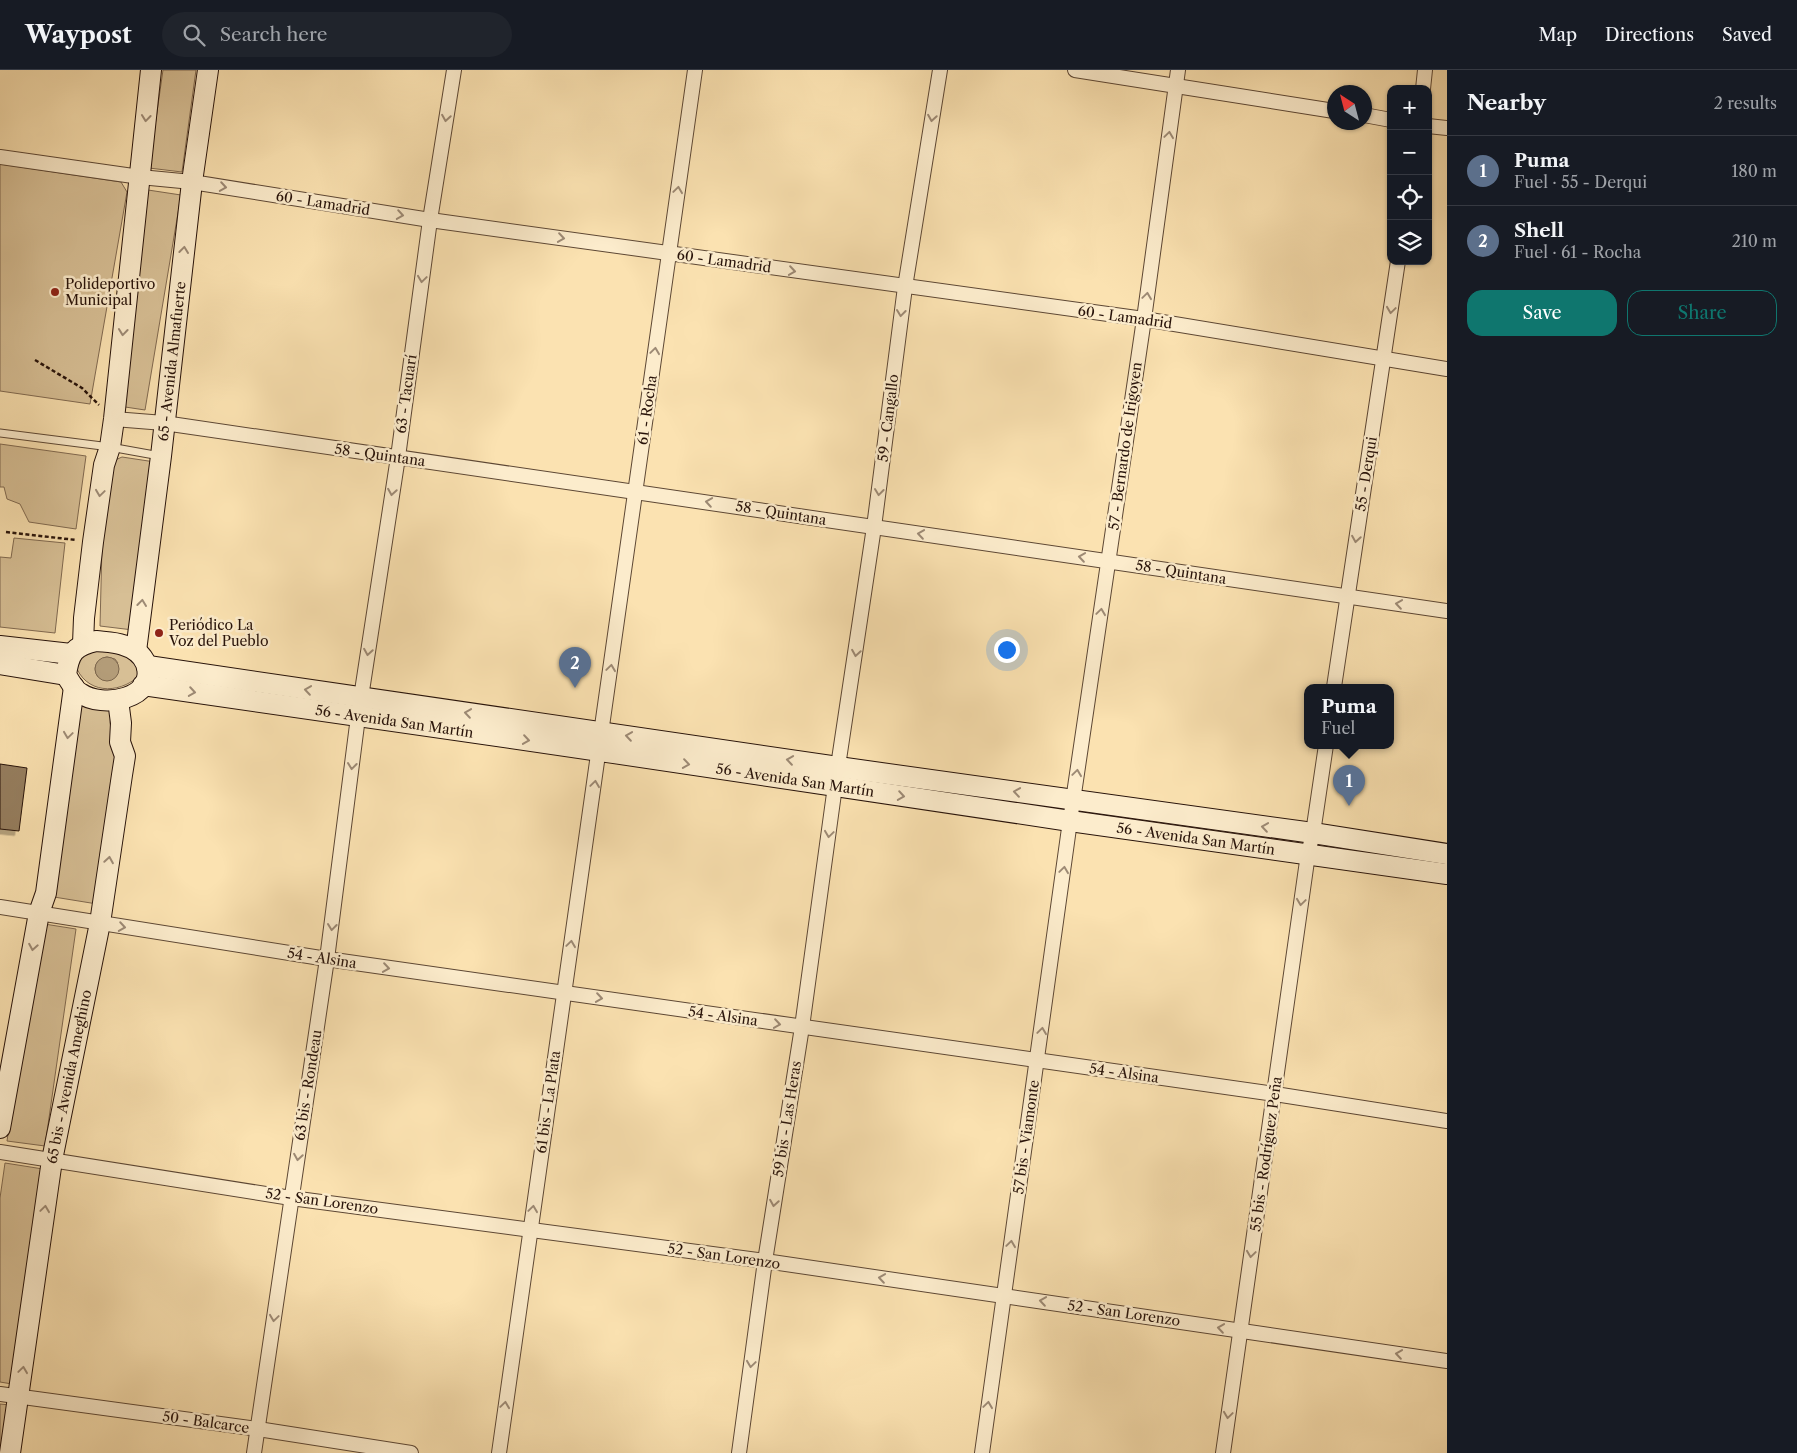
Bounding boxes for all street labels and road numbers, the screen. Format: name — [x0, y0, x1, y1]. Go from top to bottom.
street label: 60 - Lamadrid — [275, 187, 372, 219]
street label: 60 - Lamadrid — [676, 245, 773, 277]
street label: 65 - Avenida Almafuerte — [154, 280, 190, 442]
street label: 60 - Lamadrid — [1077, 301, 1174, 333]
street label: 63 - Tacuarí — [392, 353, 420, 435]
street label: 57 - Bernardo de Irigoyen — [1104, 361, 1146, 531]
street label: 61 - Rocha — [633, 373, 661, 446]
street label: 59 - Cangallo — [874, 373, 902, 463]
street label: 55 - Derqui — [1351, 435, 1381, 513]
street label: 58 - Quintana — [333, 440, 427, 470]
street label: 58 - Quintana — [734, 497, 828, 529]
street label: 58 - Quintana — [1134, 556, 1228, 588]
street label: 56 - Avenida San Martín — [314, 701, 475, 742]
street label: 56 - Avenida San Martín — [715, 759, 876, 801]
street label: 56 - Avenida San Martín — [1115, 819, 1276, 859]
street label: 54 - Alsina — [286, 944, 359, 972]
street label: 65 bis - Avenida Ameghino — [42, 988, 95, 1165]
street label: 54 - Alsina — [687, 1002, 760, 1030]
street label: 63 bis - Rondeau — [290, 1028, 326, 1142]
street label: 61 bis - La Plata — [532, 1049, 564, 1155]
street label: 54 - Alsina — [1088, 1059, 1161, 1087]
street label: 59 bis - Las Heras — [769, 1060, 805, 1178]
street label: 55 bis - Rodríguez Peña — [1246, 1075, 1286, 1233]
street label: 57 bis - Viamonte — [1009, 1079, 1043, 1195]
street label: 52 - San Lorenzo — [265, 1184, 379, 1218]
street label: 52 - San Lorenzo — [667, 1239, 781, 1273]
street label: 52 - San Lorenzo — [1067, 1296, 1181, 1330]
street label: 50 - Balcarce — [162, 1407, 251, 1437]

